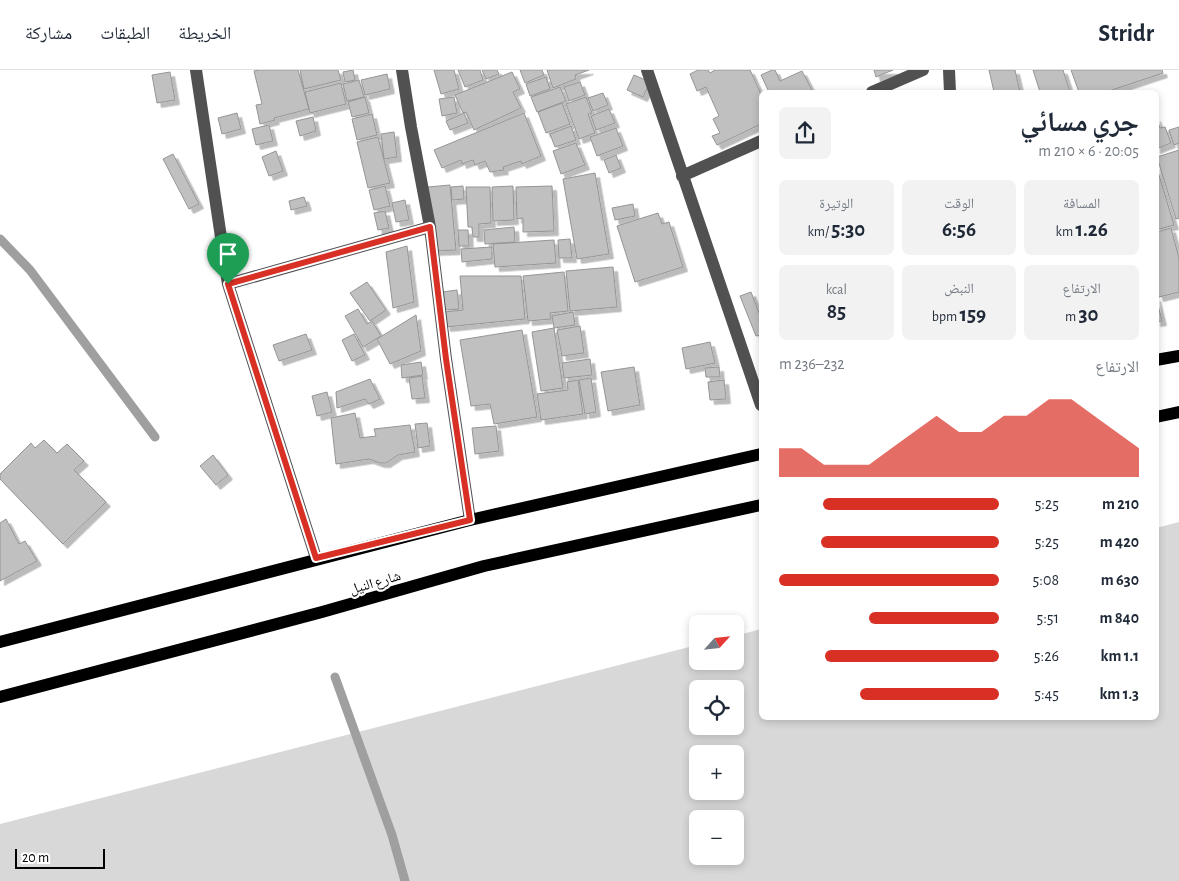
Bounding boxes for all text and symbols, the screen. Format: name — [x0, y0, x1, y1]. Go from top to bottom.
text: Stridr — [1098, 22, 1154, 46]
text: مشاركة — [25, 25, 72, 43]
text: الطبقات — [100, 25, 150, 43]
text: الخريطة — [178, 25, 231, 43]
button: share — [779, 107, 831, 159]
text: جري مسائي — [1020, 109, 1139, 137]
text: 20:05 · 6 × 210 m — [1038, 143, 1139, 159]
text: الوتيرة — [819, 197, 853, 211]
text: الوقت — [944, 197, 974, 211]
text: المسافة — [1063, 197, 1100, 211]
text: 5:30 — [831, 219, 865, 240]
text: 6:56 — [942, 219, 976, 240]
text: 1.26 — [1075, 219, 1108, 240]
text: /km — [807, 225, 831, 239]
text: km — [1056, 225, 1075, 239]
pin — [207, 233, 249, 284]
icon: arrive — [214, 240, 242, 268]
text: النبض — [944, 282, 974, 296]
text: الارتفاع — [1063, 282, 1101, 296]
text: kcal — [826, 283, 847, 297]
text: 85 — [827, 301, 846, 322]
text: 159 — [959, 304, 986, 325]
text: 30 — [1078, 304, 1098, 325]
text: bpm — [932, 310, 959, 324]
text: m — [1065, 310, 1078, 324]
text: 232–236 m — [779, 356, 845, 372]
text: الارتفاع — [1095, 359, 1139, 375]
text: 5:25 — [1035, 496, 1059, 512]
text: 210 m — [1102, 496, 1139, 512]
text: 5:25 — [1035, 534, 1059, 550]
text: 420 m — [1100, 534, 1139, 550]
street label: شارع النيل — [348, 569, 403, 599]
text: 5:08 — [1033, 572, 1059, 588]
text: 630 m — [1101, 572, 1139, 588]
text: 5:51 — [1036, 610, 1059, 626]
text: 840 m — [1099, 610, 1139, 626]
north arrow — [689, 615, 744, 670]
map controls — [689, 615, 744, 865]
text: 5:26 — [1034, 648, 1059, 664]
text: 1.1 km — [1101, 648, 1139, 664]
button: locate — [689, 680, 744, 735]
text: 5:45 — [1034, 686, 1059, 702]
text: 1.3 km — [1099, 686, 1139, 702]
button: + — [689, 745, 744, 800]
button: − — [689, 810, 744, 865]
scale bar — [15, 846, 105, 869]
text: 20 m — [22, 851, 49, 865]

